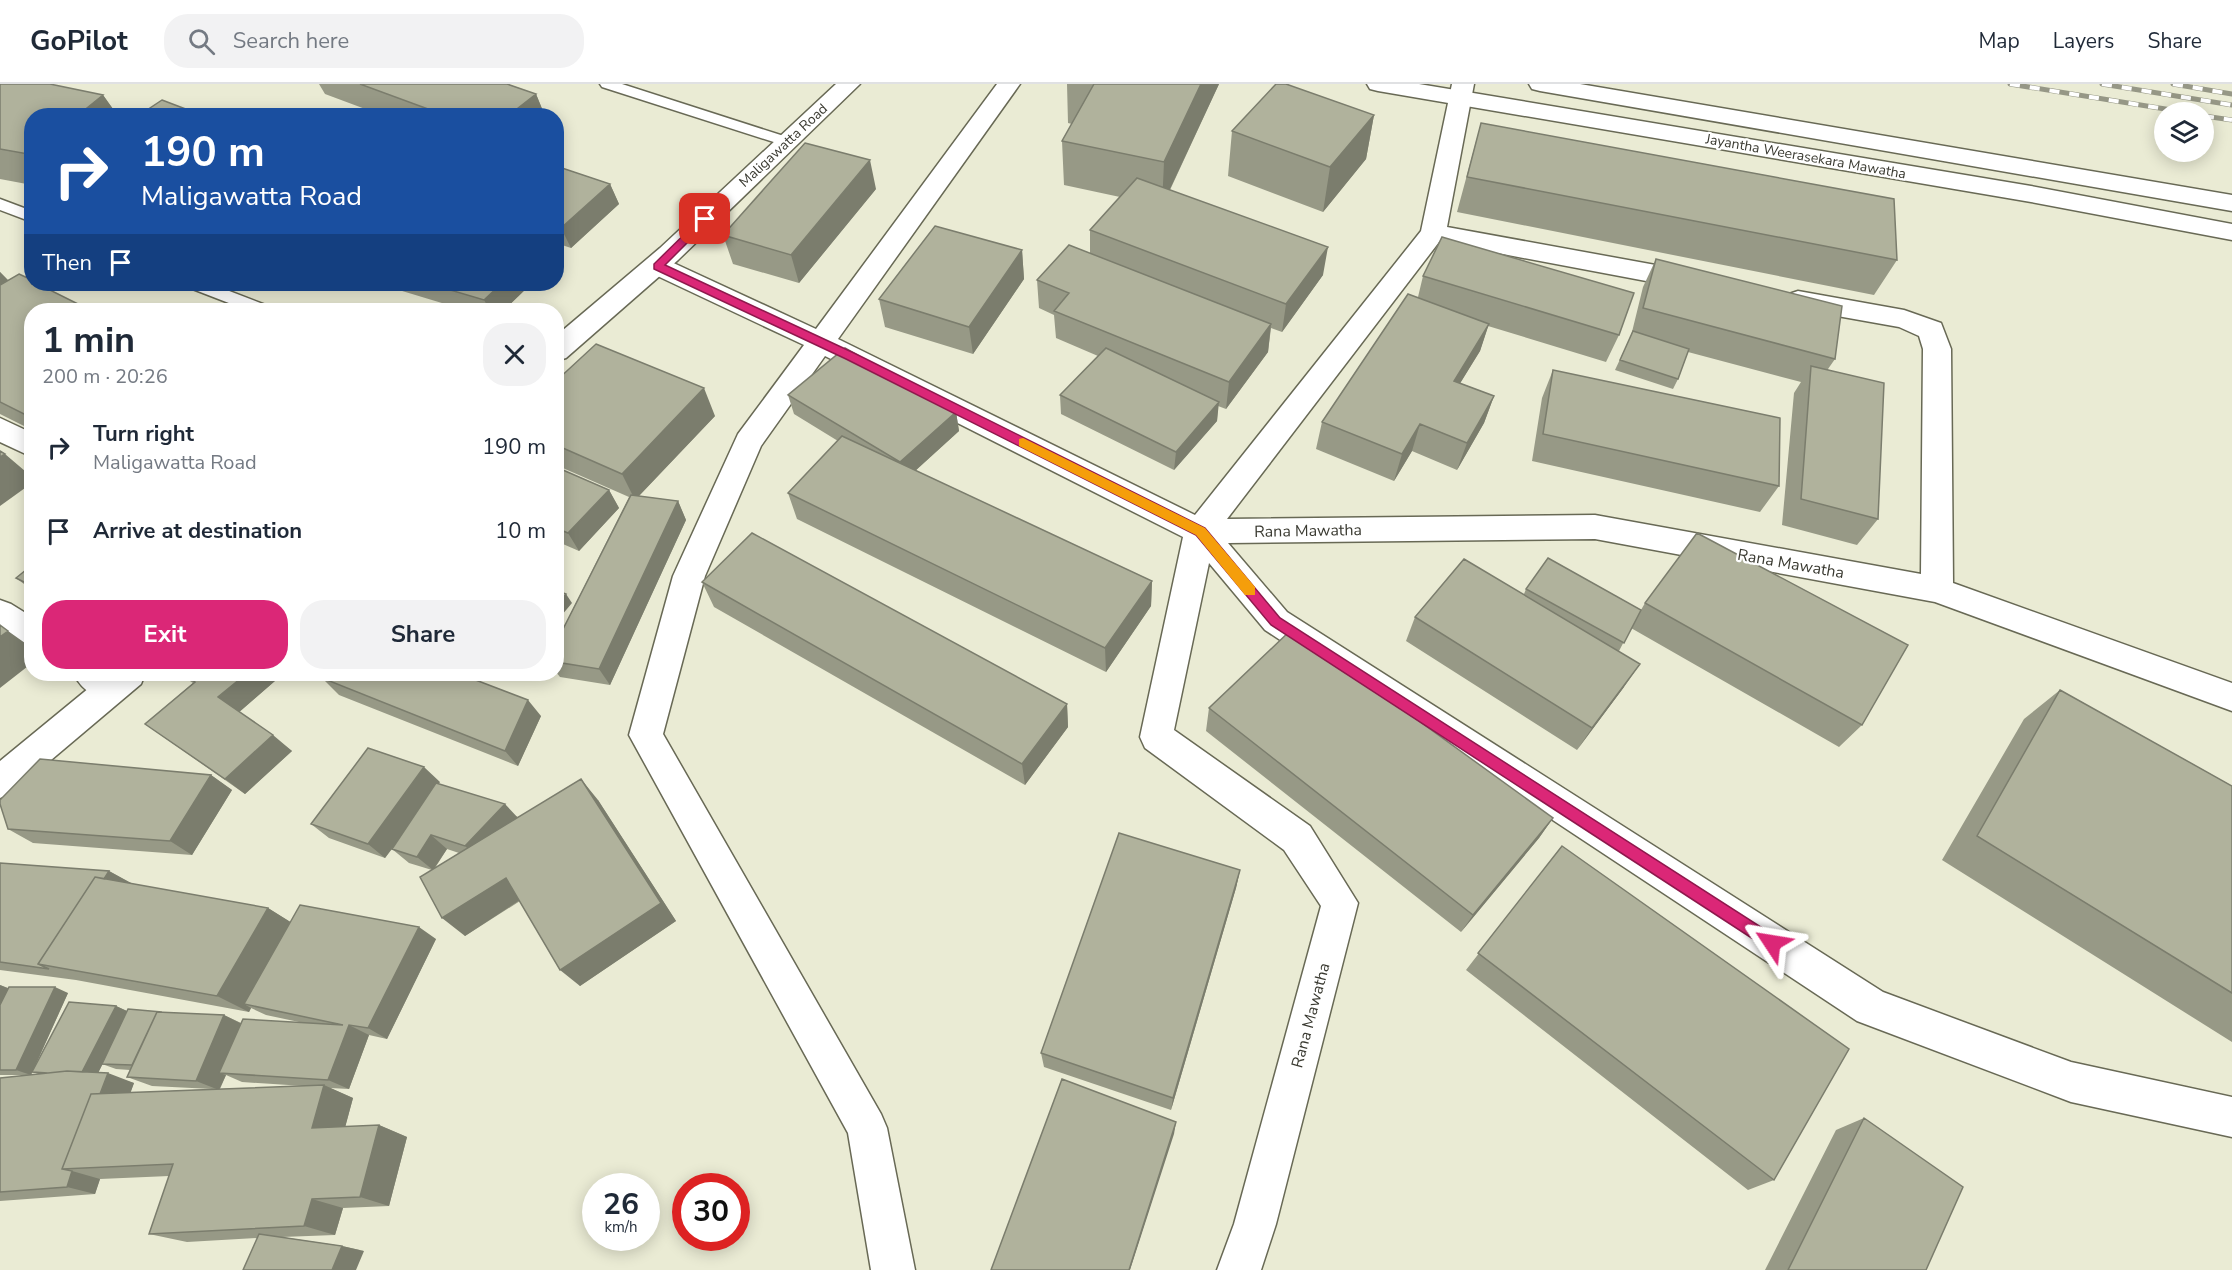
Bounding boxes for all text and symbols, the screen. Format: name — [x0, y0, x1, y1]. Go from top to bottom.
search box — [164, 14, 584, 68]
text: GoPilot — [30, 22, 128, 60]
icon: search — [185, 25, 218, 58]
text: Search here — [233, 26, 349, 56]
text: Map — [1978, 27, 2020, 55]
text: Layers — [2053, 27, 2114, 55]
text: Share — [2147, 27, 2202, 55]
street label: Maligawatta Road — [735, 99, 832, 191]
map controls — [2154, 102, 2214, 162]
button: layers — [2154, 102, 2214, 162]
text: 190 m — [141, 124, 265, 181]
street label: Jayantha Weerasekara Mawatha — [1703, 129, 1908, 183]
icon: right — [42, 132, 120, 210]
text: Maligawatta Road — [141, 178, 362, 215]
pin — [679, 193, 730, 244]
icon: arrive — [688, 202, 721, 235]
icon: arrive — [104, 246, 137, 279]
text: Then — [42, 248, 92, 278]
text: 1 min — [42, 316, 135, 365]
button: close — [483, 323, 546, 386]
text: 200 m · 20:26 — [42, 363, 168, 390]
text: Turn right — [93, 419, 194, 449]
icon: right — [42, 431, 75, 464]
text: 190 m — [482, 432, 546, 462]
text: Maligawatta Road — [93, 449, 257, 476]
icon: arrive — [42, 515, 75, 548]
text: Arrive at destination — [93, 516, 302, 546]
text: 10 m — [495, 516, 546, 546]
street label: Rana Mawatha — [1254, 519, 1362, 543]
street label: Rana Mawatha — [1736, 544, 1846, 584]
button: Exit — [42, 600, 288, 669]
button: Share — [300, 600, 546, 669]
position arrow — [1740, 911, 1804, 975]
street label: Rana Mawatha — [1286, 960, 1336, 1070]
speed limit sign: 30 — [672, 1173, 750, 1251]
text: 26 — [603, 1184, 639, 1225]
text: km/h — [604, 1217, 638, 1237]

